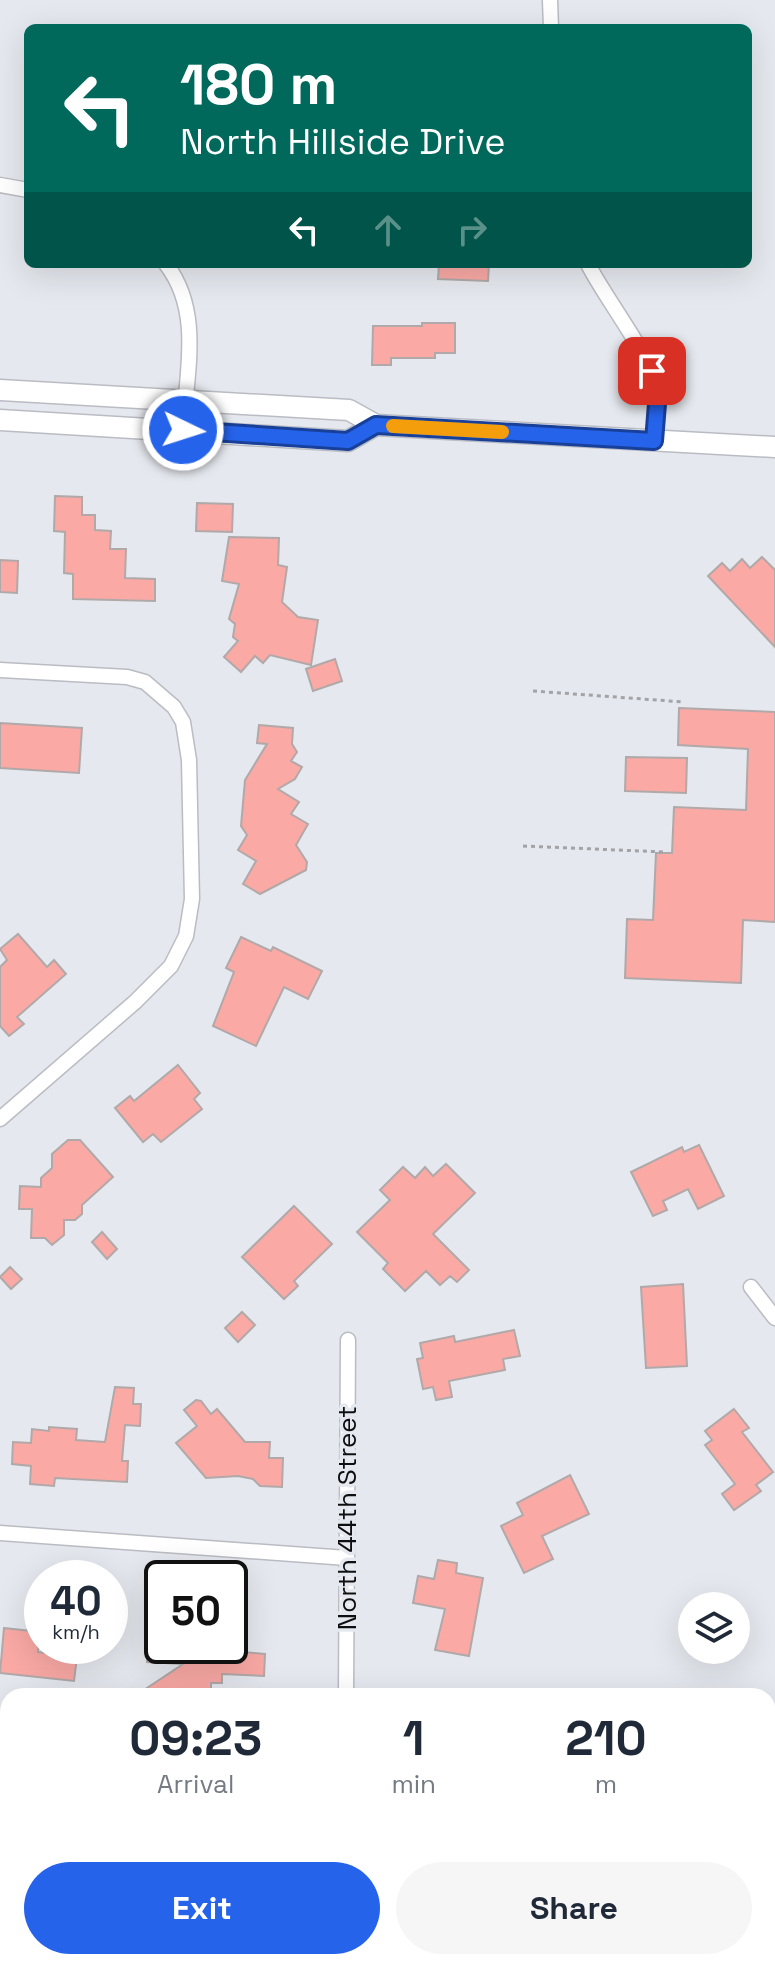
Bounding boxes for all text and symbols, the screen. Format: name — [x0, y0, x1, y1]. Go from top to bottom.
text: 180 m — [180, 49, 337, 120]
icon: left — [48, 56, 152, 160]
text: North Hillside Drive — [180, 119, 505, 165]
icon: left — [282, 208, 326, 252]
icon: ahead — [366, 208, 410, 252]
icon: right — [450, 208, 494, 252]
pin — [618, 337, 686, 405]
icon: arrive — [630, 349, 674, 393]
position arrow — [141, 388, 225, 472]
street label: North 44th Street — [330, 1406, 364, 1630]
speed limit sign: 50 — [144, 1560, 248, 1664]
text: 40 — [50, 1576, 102, 1627]
map controls — [678, 1592, 750, 1664]
button: layers — [678, 1592, 750, 1664]
text: km/h — [52, 1619, 100, 1645]
text: 09:23 — [129, 1708, 262, 1769]
text: 1 — [403, 1708, 425, 1769]
text: 210 — [565, 1708, 647, 1769]
text: Arrival — [157, 1767, 234, 1801]
text: min — [391, 1767, 436, 1801]
text: m — [595, 1767, 617, 1801]
button: Exit — [24, 1862, 380, 1954]
button: Share — [396, 1862, 752, 1954]

